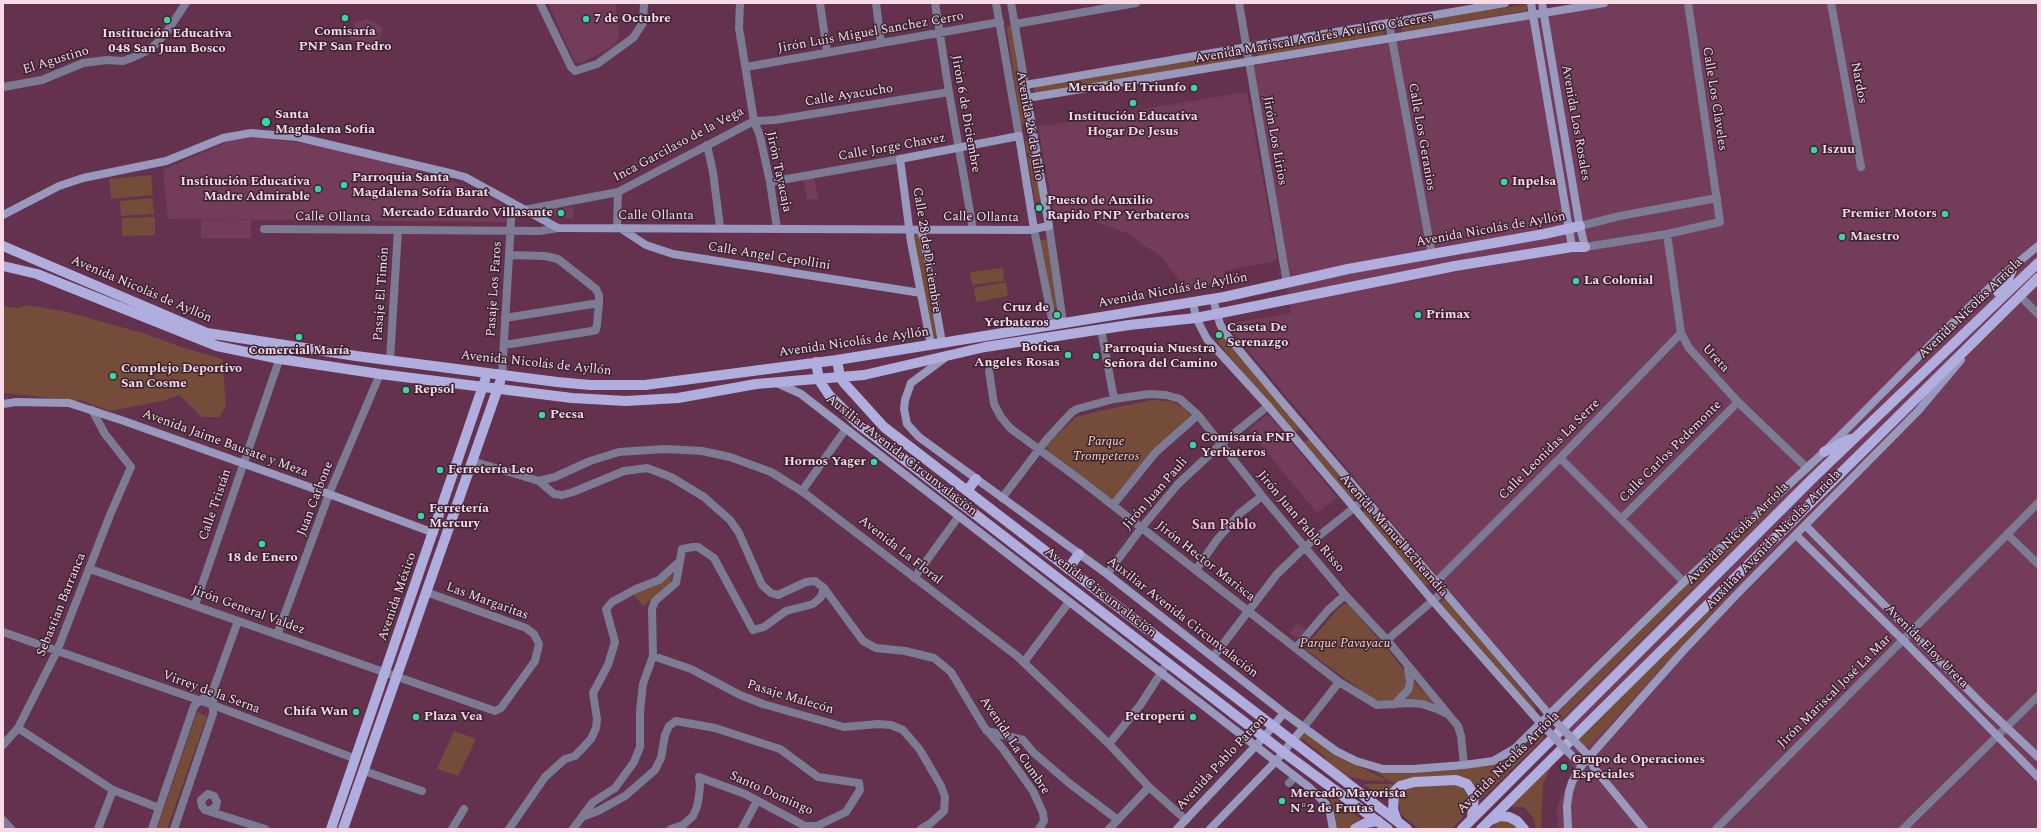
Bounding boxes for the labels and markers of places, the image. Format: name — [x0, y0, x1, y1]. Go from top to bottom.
place label: 7 de Octubre — [594, 11, 671, 27]
marker: Comisaría PNP San Pedro — [340, 13, 350, 23]
marker: 7 de Octubre — [581, 14, 591, 24]
marker: Institución Educativa 048 San Juan Bosco — [162, 15, 172, 25]
place label: Comisaría PNP San Pedro — [299, 24, 391, 55]
place label: Institución Educativa 048 San Juan Bosco — [102, 26, 232, 57]
place label: Mercado El Triunfo — [1068, 80, 1186, 96]
marker: Mercado El Triunfo — [1189, 83, 1199, 93]
marker: Institución Educativa Hogar De Jesus — [1128, 98, 1138, 108]
place label: Santa Magdalena Sofia — [275, 107, 375, 138]
place label: Institución Educativa Hogar De Jesus — [1068, 109, 1198, 140]
marker: Santa Magdalena Sofia — [260, 116, 272, 128]
place label: Iszuu — [1822, 142, 1855, 158]
marker: Iszuu — [1809, 145, 1819, 155]
place label: Parroquia Santa Magdalena Sofía Barat — [352, 170, 489, 201]
place label: Institución Educativa Madre Admirable — [181, 174, 310, 205]
place label: Inpelsa — [1512, 174, 1556, 190]
marker: Inpelsa — [1499, 177, 1509, 187]
marker: Parroquia Santa Magdalena Sofía Barat — [339, 180, 349, 190]
marker: Institución Educativa Madre Admirable — [313, 184, 323, 194]
place label: Puesto de Auxilio Rapido PNP Yerbateros — [1047, 193, 1190, 224]
marker: Puesto de Auxilio Rapido PNP Yerbateros — [1034, 203, 1044, 213]
place label: Mercado Eduardo Villasante — [382, 205, 553, 221]
place label: Premier Motors — [1842, 206, 1937, 222]
marker: Mercado Eduardo Villasante — [556, 208, 566, 218]
marker: Premier Motors — [1940, 209, 1950, 219]
place label: Maestro — [1850, 229, 1899, 245]
marker: Maestro — [1837, 232, 1847, 242]
place label: La Colonial — [1584, 273, 1653, 289]
marker: La Colonial — [1571, 276, 1581, 286]
place label: Cruz de Yerbateros — [984, 300, 1049, 331]
place label: Primax — [1426, 307, 1470, 323]
marker: Cruz de Yerbateros — [1052, 310, 1062, 320]
marker: Primax — [1413, 310, 1423, 320]
place label: Caseta De Serenazgo — [1227, 320, 1288, 351]
marker: Caseta De Serenazgo — [1214, 330, 1224, 340]
marker: Comercial María — [294, 332, 304, 342]
place label: Botica Angeles Rosas — [974, 340, 1060, 371]
place label: Parroquia Nuestra Señora del Camino — [1104, 341, 1217, 372]
place label: Comercial María — [249, 343, 349, 359]
marker: Botica Angeles Rosas — [1063, 350, 1073, 360]
marker: Parroquia Nuestra Señora del Camino — [1091, 351, 1101, 361]
place label: Complejo Deportivo San Cosme — [121, 361, 242, 392]
marker: Complejo Deportivo San Cosme — [108, 371, 118, 381]
place label: Repsol — [414, 382, 455, 398]
marker: Repsol — [401, 385, 411, 395]
place label: Pecsa — [550, 407, 584, 423]
marker: Pecsa — [537, 410, 547, 420]
place label: Comisaría PNP Yerbateros — [1201, 430, 1294, 461]
marker: Comisaría PNP Yerbateros — [1188, 440, 1198, 450]
place label: Hornos Yager — [784, 454, 866, 470]
marker: Hornos Yager — [869, 457, 879, 467]
place label: Ferretería Leo — [448, 462, 533, 478]
marker: Ferretería Leo — [435, 465, 445, 475]
place label: Ferretería Mercury — [429, 501, 489, 532]
marker: Ferretería Mercury — [416, 511, 426, 521]
marker: 18 de Enero — [257, 539, 267, 549]
place label: 18 de Enero — [226, 550, 298, 566]
place label: Chifa Wan — [284, 704, 348, 720]
marker: Chifa Wan — [351, 707, 361, 717]
place label: Plaza Vea — [424, 709, 483, 725]
place label: Petroperú — [1125, 709, 1185, 725]
marker: Plaza Vea — [411, 712, 421, 722]
marker: Petroperú — [1188, 712, 1198, 722]
place label: Grupo de Operaciones Especiales — [1572, 752, 1705, 783]
marker: Grupo de Operaciones Especiales — [1559, 762, 1569, 772]
place label: Mercado Mayorista N°2 de Frutas — [1290, 786, 1406, 817]
marker: Mercado Mayorista N°2 de Frutas — [1277, 796, 1287, 806]

